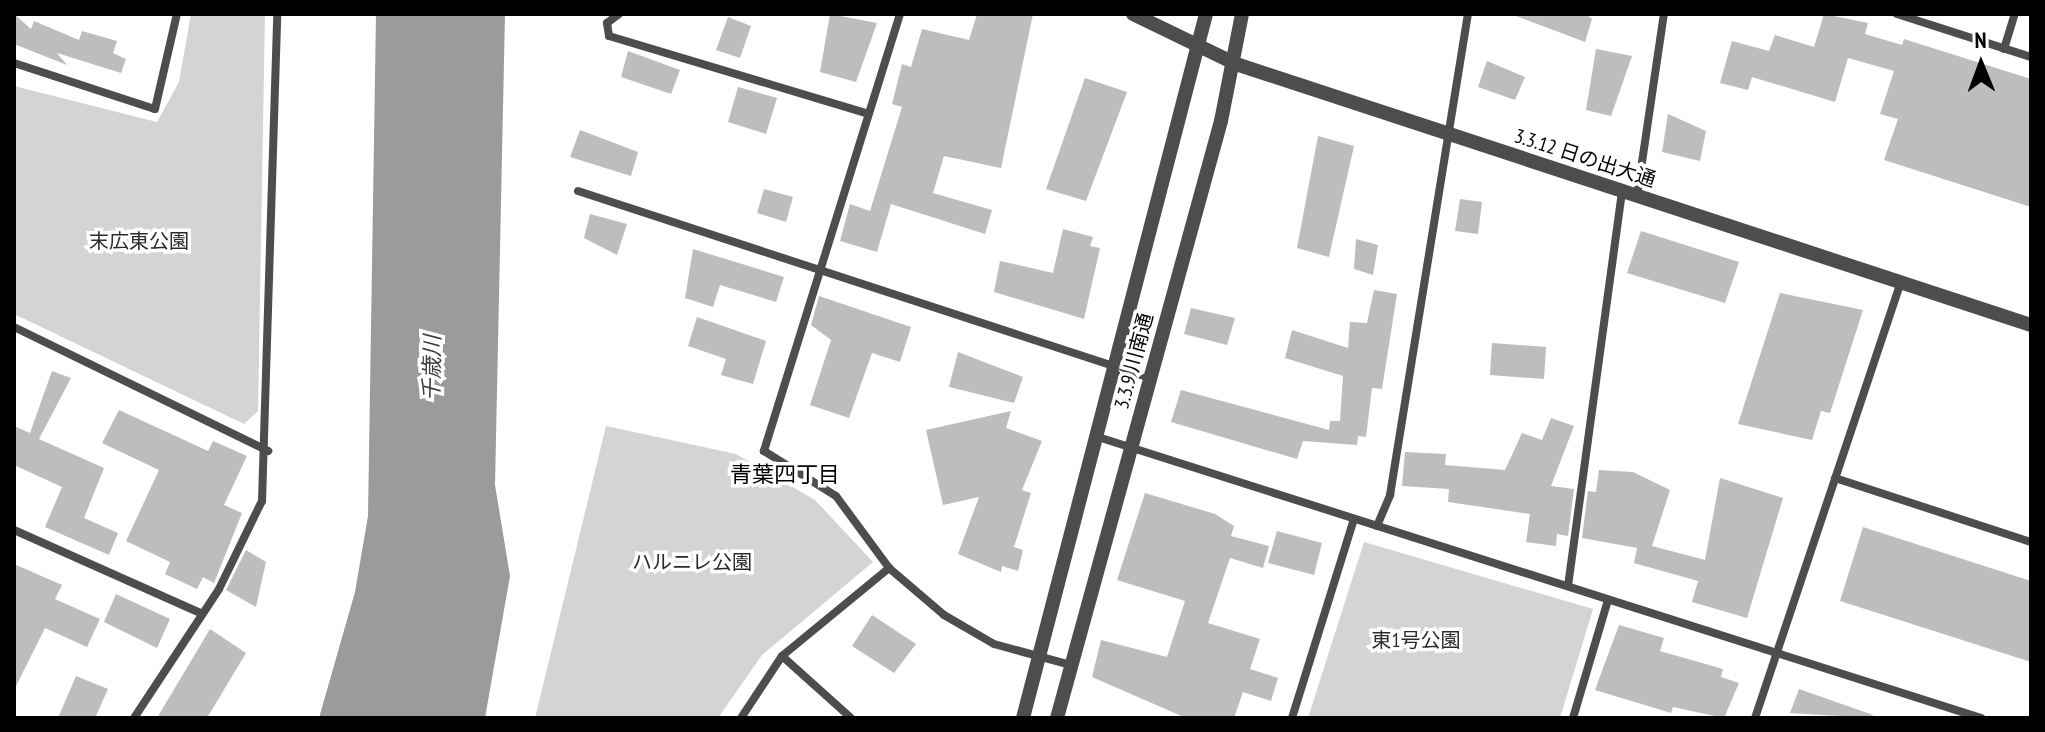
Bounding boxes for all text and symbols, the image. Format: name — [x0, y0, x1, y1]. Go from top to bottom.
north arrow — [1941, 24, 2021, 104]
text: N — [1974, 26, 1987, 54]
street label: 3.3.12 日の出大通 — [1511, 124, 1659, 192]
park label: 末広東公園 — [89, 229, 189, 253]
street label: 3.3.9 川南通 — [1110, 310, 1158, 412]
water label: 千歳川 — [418, 335, 446, 401]
district label: 青葉四丁目 — [730, 462, 840, 488]
park label: ハルニレ公園 — [632, 550, 752, 574]
park label: 東1号公園 — [1372, 628, 1460, 652]

